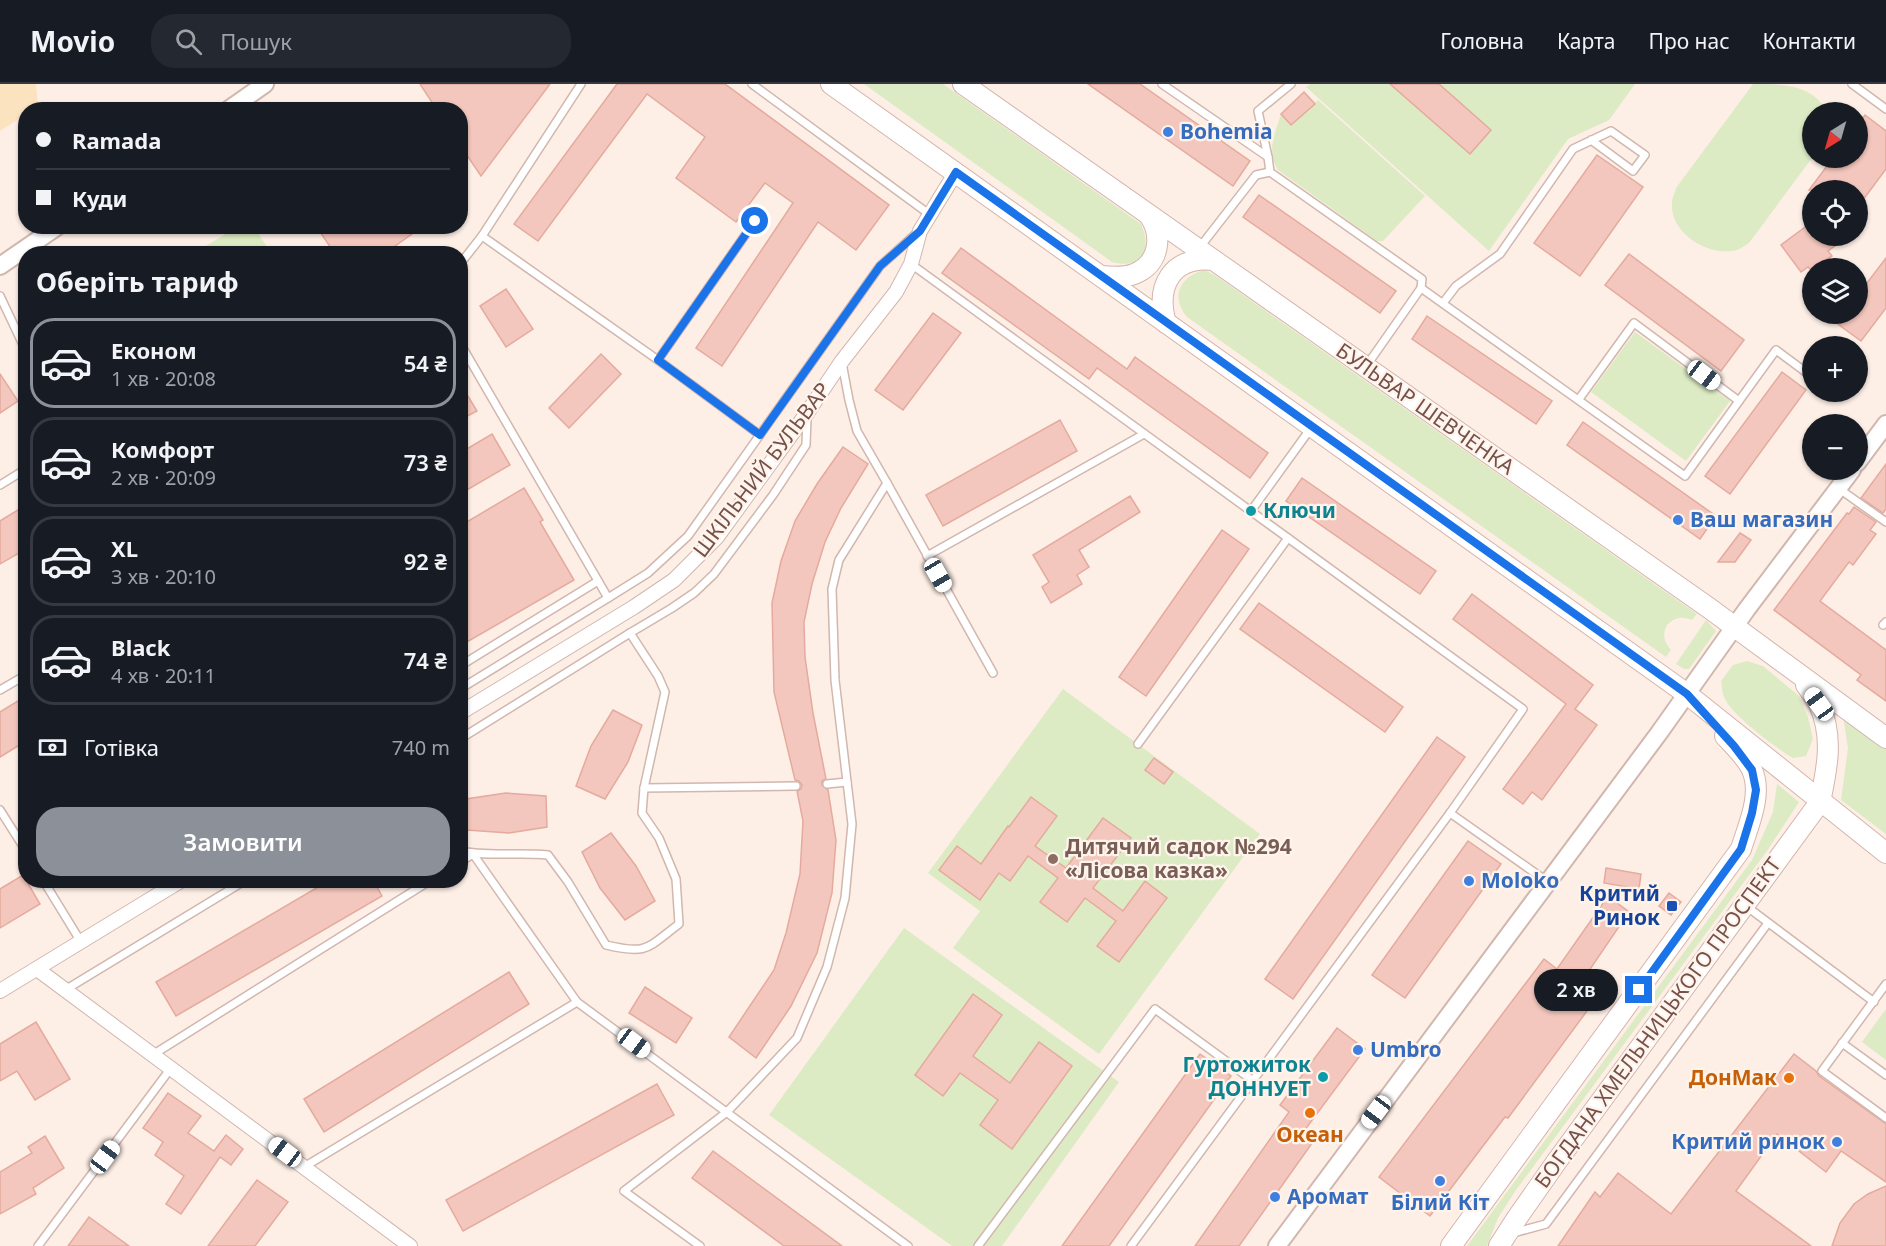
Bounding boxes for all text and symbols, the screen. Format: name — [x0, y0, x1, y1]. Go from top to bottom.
search box — [151, 14, 571, 68]
text: Movio — [30, 22, 115, 60]
icon: search — [172, 25, 205, 58]
text: Пошук — [220, 26, 292, 56]
text: Головна — [1440, 27, 1524, 55]
text: Карта — [1557, 27, 1615, 55]
text: Про нас — [1648, 27, 1730, 55]
text: Контакти — [1763, 27, 1856, 55]
north arrow — [1802, 102, 1868, 168]
map controls — [1802, 102, 1868, 480]
place label: Bohemia — [1180, 117, 1273, 145]
text: Ramada — [72, 125, 161, 155]
marker: Bohemia — [1161, 125, 1175, 139]
button: locate — [1802, 180, 1868, 246]
text: Куди — [72, 183, 127, 213]
route start — [741, 207, 768, 234]
button: layers — [1802, 258, 1868, 324]
text: Оберіть тариф — [36, 263, 239, 300]
text: Економ — [111, 335, 197, 365]
icon: car — [39, 336, 93, 390]
street label: БУЛЬВАР ШЕВЧЕНКА — [1331, 336, 1521, 481]
button: + — [1802, 336, 1868, 402]
text: 54 ₴ — [404, 348, 447, 378]
car — [1684, 357, 1724, 393]
text: 1 хв · 20:08 — [111, 365, 216, 392]
street label: ШКІЛЬНИЙ БУЛЬВАР — [686, 376, 836, 563]
button: − — [1802, 414, 1868, 480]
text: Комфорт — [111, 434, 214, 464]
icon: car — [39, 435, 93, 489]
text: 73 ₴ — [404, 447, 447, 477]
text: 2 хв · 20:09 — [111, 464, 216, 491]
place label: Ключи — [1263, 496, 1336, 524]
marker: Ключи — [1244, 504, 1258, 518]
place label: Ваш магазин — [1690, 505, 1833, 533]
marker: Ваш магазин — [1671, 513, 1685, 527]
text: XL — [111, 533, 138, 563]
icon: car — [39, 534, 93, 588]
text: 92 ₴ — [404, 546, 447, 576]
car — [921, 555, 955, 595]
text: 3 хв · 20:10 — [111, 563, 216, 590]
text: Black — [111, 632, 170, 662]
icon: car — [39, 633, 93, 687]
text: 74 ₴ — [404, 645, 447, 675]
text: 4 хв · 20:11 — [111, 662, 216, 689]
car — [1801, 684, 1837, 724]
icon: cash — [36, 731, 69, 764]
text: Готівка — [84, 732, 159, 762]
text: 740 m — [392, 734, 450, 761]
button: Замовити — [36, 807, 450, 876]
place label: Дитячий садок №294 «Лісова казка» — [1065, 832, 1292, 884]
street label: БОГДАНА ХМЕЛЬНИЦЬКОГО ПРОСПЕКТ — [1528, 851, 1787, 1193]
marker: Дитячий садок №294 «Лісова казка» — [1046, 852, 1060, 866]
place label: Moloko — [1481, 866, 1559, 894]
marker: Moloko — [1462, 874, 1476, 888]
place label: Критий Ринок — [1579, 879, 1660, 931]
marker: Критий Ринок — [1665, 899, 1679, 913]
callout: 2 хв — [1534, 969, 1618, 1011]
text: 2 хв — [1556, 976, 1596, 1003]
route end — [1625, 976, 1652, 1003]
car — [614, 1025, 654, 1061]
place label: Umbro — [1370, 1035, 1442, 1063]
marker: Umbro — [1351, 1043, 1365, 1057]
place label: Гуртожиток ДОННУЕТ — [1182, 1050, 1311, 1102]
place label: ДонМак — [1689, 1063, 1777, 1091]
marker: Гуртожиток ДОННУЕТ — [1316, 1070, 1330, 1084]
marker: ДонМак — [1782, 1071, 1796, 1085]
car — [1358, 1092, 1394, 1132]
marker: Океан — [1303, 1106, 1317, 1120]
place label: Океан — [1276, 1120, 1344, 1148]
place label: Критий ринок — [1671, 1127, 1825, 1155]
car — [265, 1134, 305, 1170]
marker: Критий ринок — [1830, 1135, 1844, 1149]
car — [87, 1137, 123, 1177]
marker: Білий Кіт — [1433, 1174, 1447, 1188]
place label: Аромат — [1287, 1182, 1369, 1210]
place label: Білий Кіт — [1391, 1188, 1490, 1216]
marker: Аромат — [1268, 1190, 1282, 1204]

